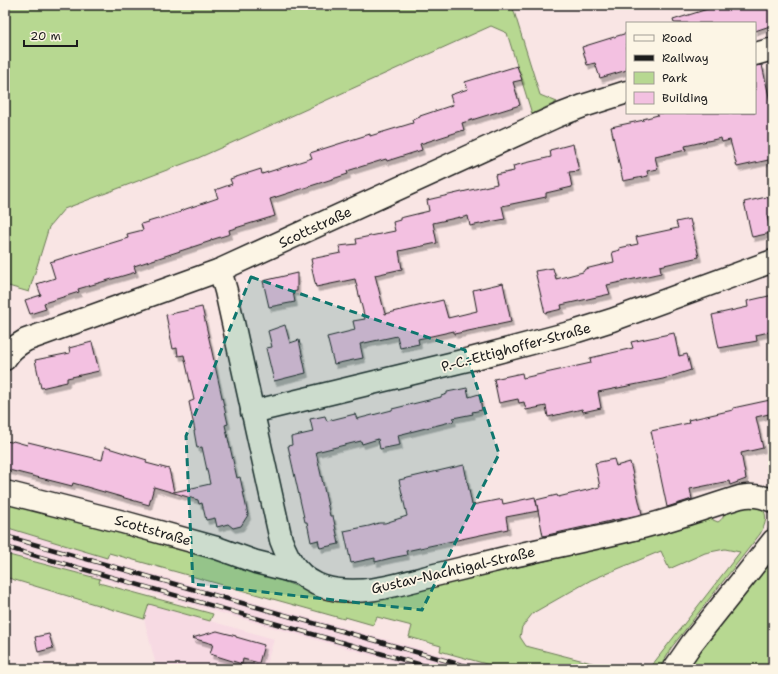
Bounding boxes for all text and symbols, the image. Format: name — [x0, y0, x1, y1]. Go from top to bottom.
scale bar — [24, 22, 77, 48]
legend — [626, 22, 756, 114]
text: 20 m — [30, 28, 61, 44]
text: Road — [662, 30, 693, 46]
text: Railway — [662, 50, 709, 66]
text: Park — [662, 70, 688, 86]
text: Building — [662, 90, 708, 106]
street label: Scottstraße — [276, 202, 355, 252]
street label: P.-C.-Ettighoffer-Straße — [439, 318, 593, 376]
street label: Scottstraße — [113, 510, 193, 550]
street label: Gustav-Nachtigal-Straße — [369, 542, 537, 598]

